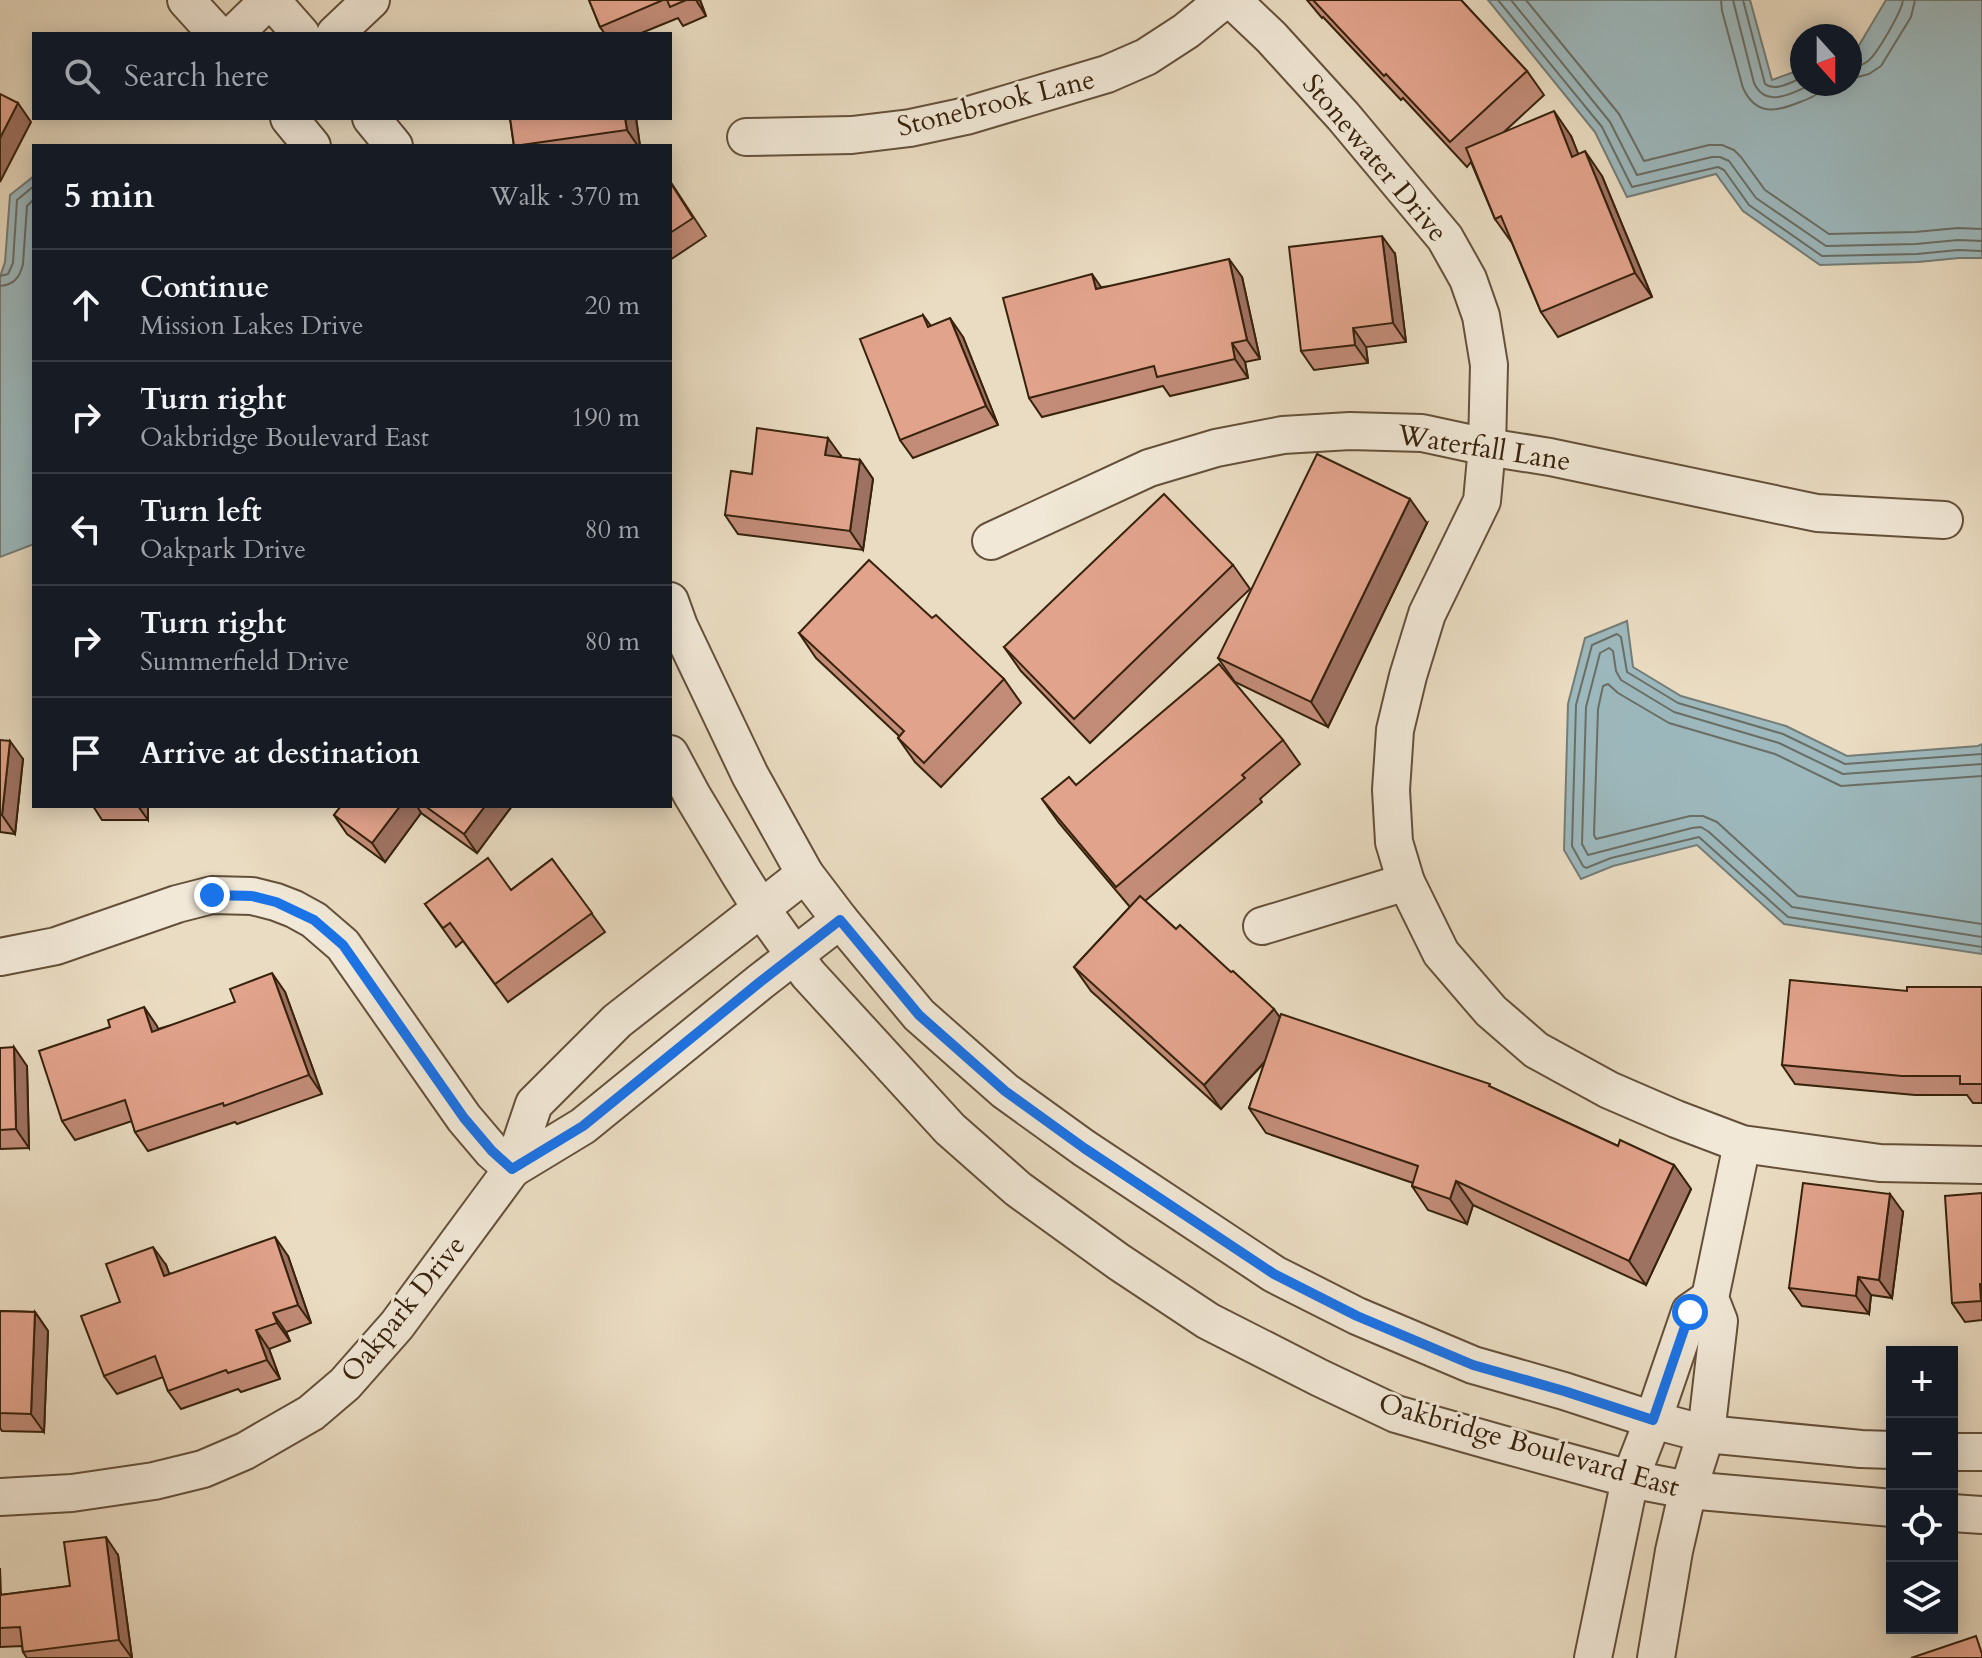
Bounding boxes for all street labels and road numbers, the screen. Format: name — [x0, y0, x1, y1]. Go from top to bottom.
street label: Stonebrook Lane — [893, 60, 1099, 146]
street label: Stonewater Drive — [1294, 66, 1456, 250]
street label: Waterfall Lane — [1394, 415, 1573, 480]
street label: Oakpark Drive — [332, 1228, 474, 1390]
street label: Oakbridge Boulevard East — [1374, 1384, 1684, 1506]

